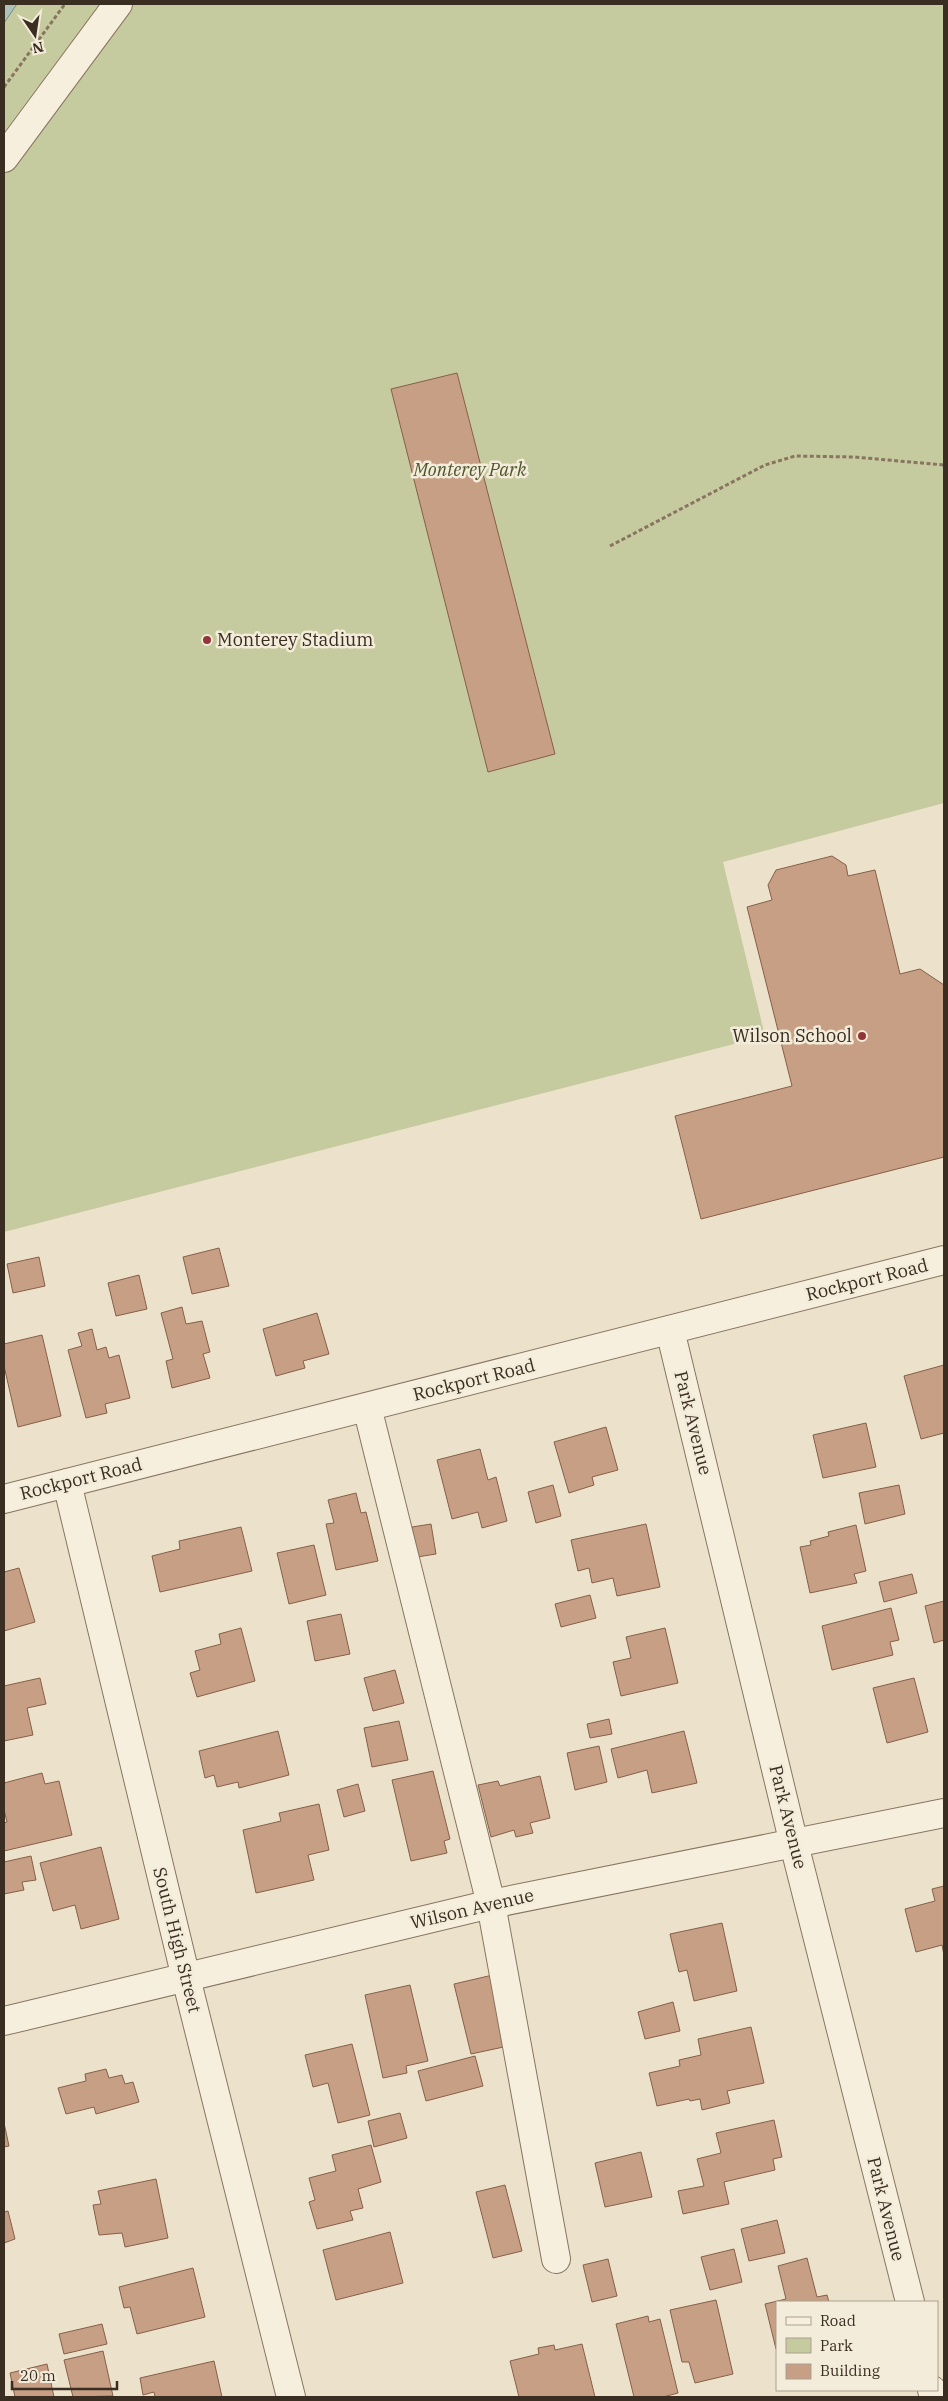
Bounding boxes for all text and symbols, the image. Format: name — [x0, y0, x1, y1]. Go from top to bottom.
north arrow — [10, 10, 60, 60]
text: N — [31, 38, 45, 58]
park label: Monterey Park — [412, 458, 527, 481]
place label: Monterey Stadium — [217, 628, 373, 651]
marker: Monterey Stadium — [201, 634, 213, 646]
place label: Wilson School — [732, 1024, 852, 1047]
marker: Wilson School — [856, 1030, 868, 1042]
street label: Rockport Road — [803, 1253, 930, 1306]
street label: Rockport Road — [410, 1353, 537, 1406]
street label: Park Avenue — [669, 1368, 718, 1477]
street label: Rockport Road — [17, 1452, 144, 1505]
street label: Park Avenue — [764, 1762, 813, 1871]
street label: South High Street — [148, 1865, 207, 2015]
street label: Wilson Avenue — [408, 1883, 536, 1934]
street label: Park Avenue — [862, 2154, 911, 2263]
legend — [776, 2301, 938, 2391]
text: Road — [820, 2311, 856, 2330]
text: Park — [820, 2336, 853, 2355]
scale bar — [12, 2358, 118, 2390]
text: Building — [820, 2361, 880, 2380]
text: 20 m — [20, 2366, 56, 2385]

